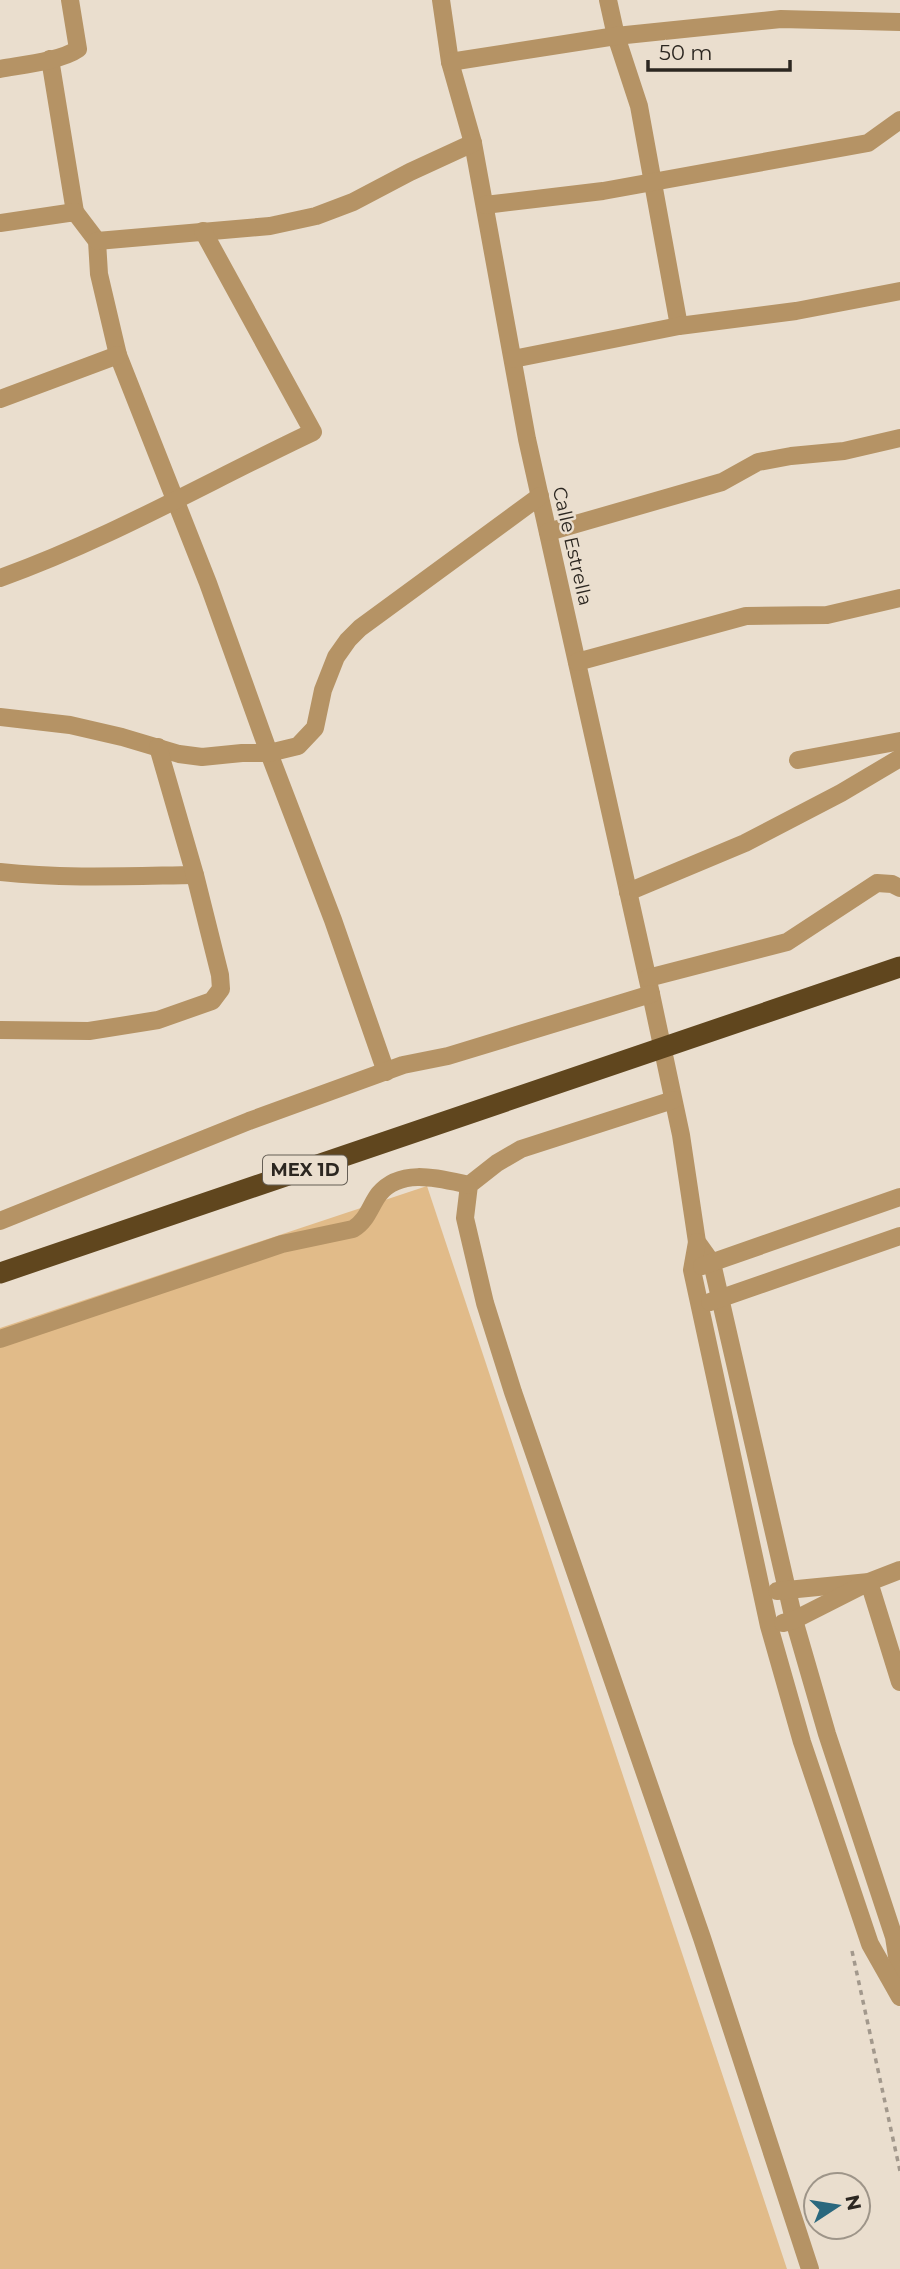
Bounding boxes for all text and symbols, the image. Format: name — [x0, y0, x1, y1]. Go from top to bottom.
scale bar — [648, 28, 790, 72]
text: 50 m — [659, 40, 713, 65]
street label: Calle Estrella — [548, 485, 597, 608]
road number: MEX 1D — [263, 1156, 347, 1184]
north arrow — [802, 2171, 872, 2241]
text: N — [840, 2193, 866, 2212]

